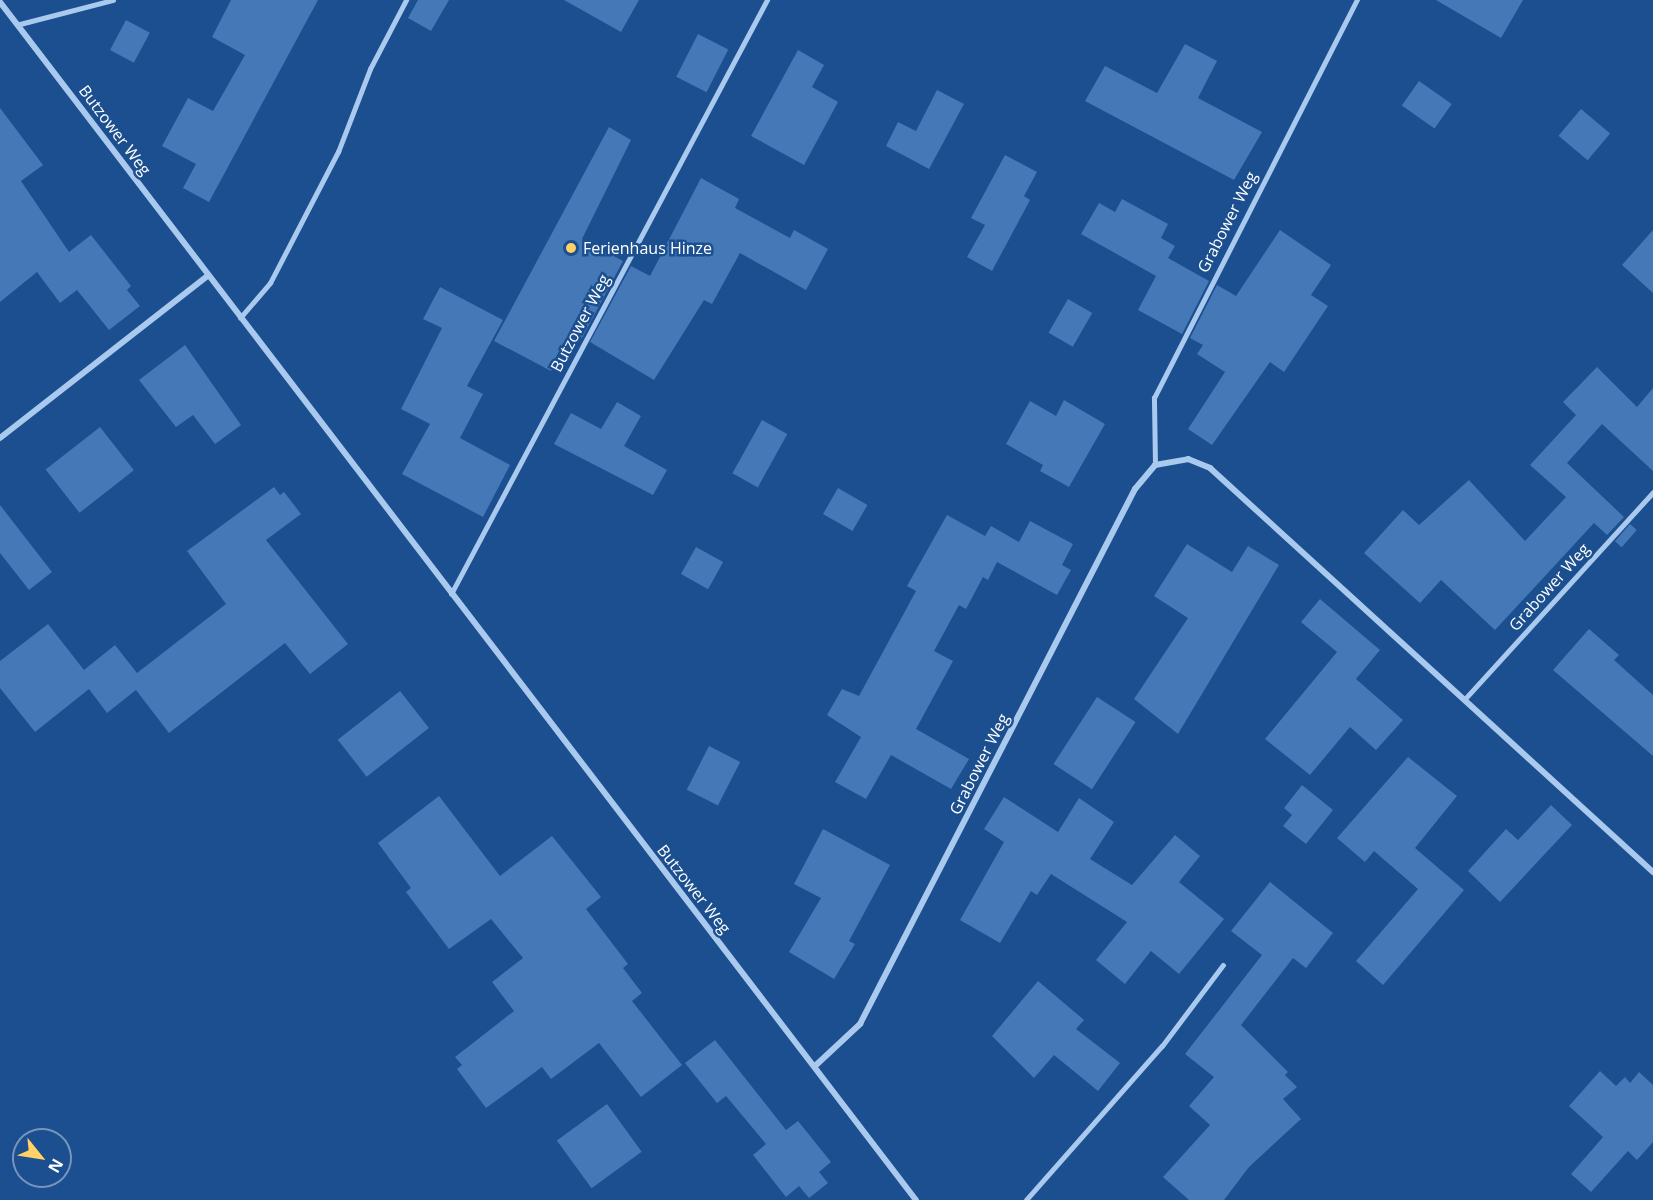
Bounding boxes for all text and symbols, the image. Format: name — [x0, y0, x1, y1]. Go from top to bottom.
street label: Butzower Weg — [75, 81, 155, 179]
street label: Grabower Weg — [1193, 168, 1261, 276]
place label: Ferienhaus Hinze — [583, 238, 712, 258]
marker: Ferienhaus Hinze — [564, 241, 578, 255]
street label: Butzower Weg — [546, 271, 614, 375]
street label: Grabower Weg — [1505, 539, 1593, 635]
street label: Grabower Weg — [945, 710, 1013, 818]
street label: Butzower Weg — [653, 841, 735, 937]
north arrow — [12, 1128, 72, 1188]
text: N — [43, 1155, 69, 1177]

